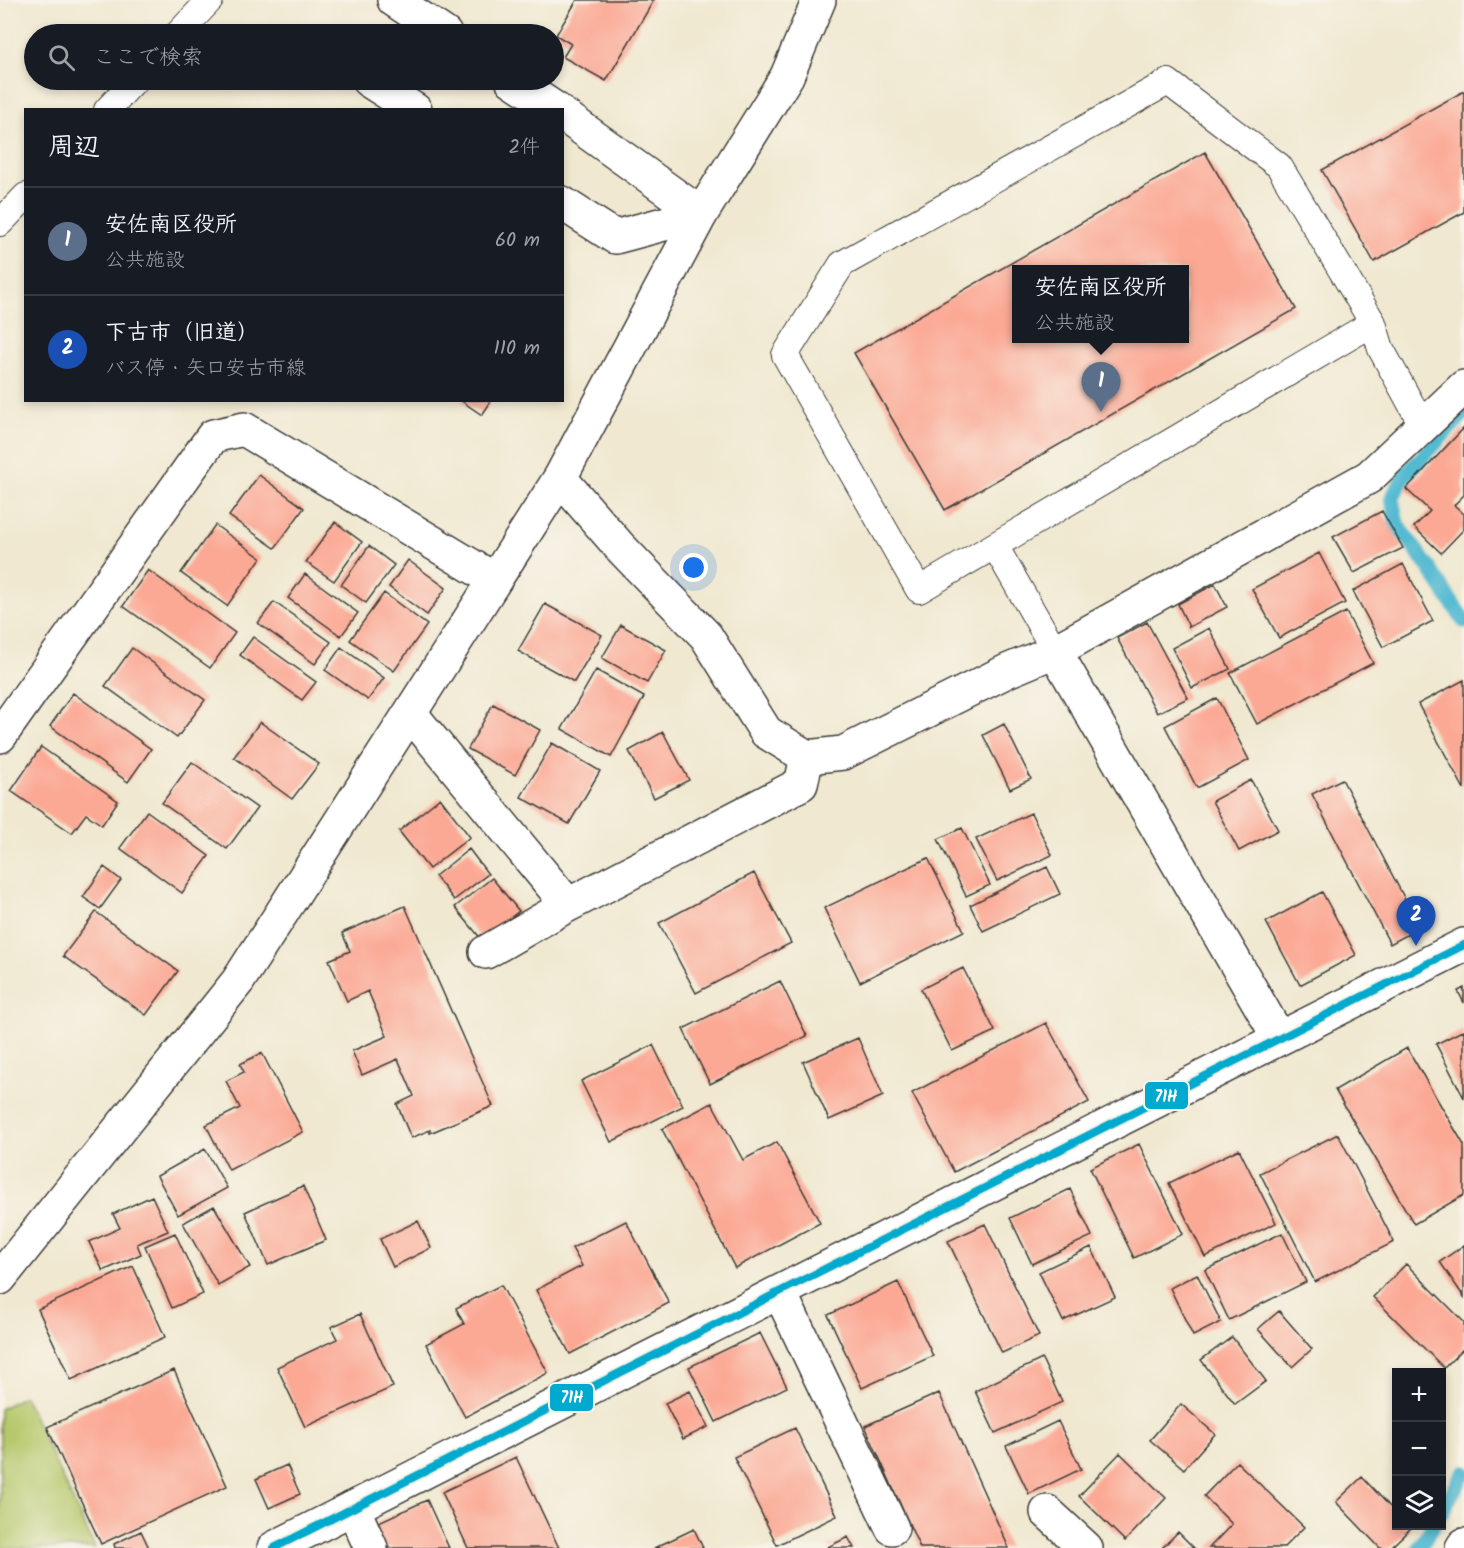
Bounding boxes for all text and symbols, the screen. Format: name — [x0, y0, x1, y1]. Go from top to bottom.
search box — [24, 24, 564, 90]
icon: search — [45, 41, 78, 74]
text: ここで検索 — [93, 41, 203, 76]
text: 周辺 — [48, 127, 100, 169]
text: 2件 — [508, 132, 540, 164]
text: 安佐南区役所 — [105, 208, 237, 243]
text: 1 — [64, 225, 71, 257]
text: 60 m — [495, 225, 540, 257]
text: 公共施設 — [105, 245, 185, 277]
popup — [1012, 265, 1189, 343]
text: 安佐南区役所 — [1034, 271, 1167, 306]
text: 公共施設 — [1034, 308, 1114, 340]
text: 下古市（旧道） — [105, 316, 259, 351]
text: 2 — [62, 333, 73, 365]
text: 110 m — [494, 333, 540, 365]
text: バス停 · 矢口安古市線 — [105, 353, 306, 385]
pin: 1 — [1082, 362, 1120, 412]
your location — [679, 553, 708, 582]
pin: 2 — [1396, 896, 1436, 946]
line badge: 71H — [1144, 1081, 1189, 1110]
text: 71H — [1155, 1085, 1177, 1110]
map controls — [1392, 1368, 1446, 1530]
button: + — [1392, 1368, 1446, 1422]
line badge: 71H — [549, 1383, 594, 1412]
text: 71H — [561, 1386, 583, 1411]
button: − — [1392, 1422, 1446, 1476]
button: layers — [1392, 1476, 1446, 1530]

